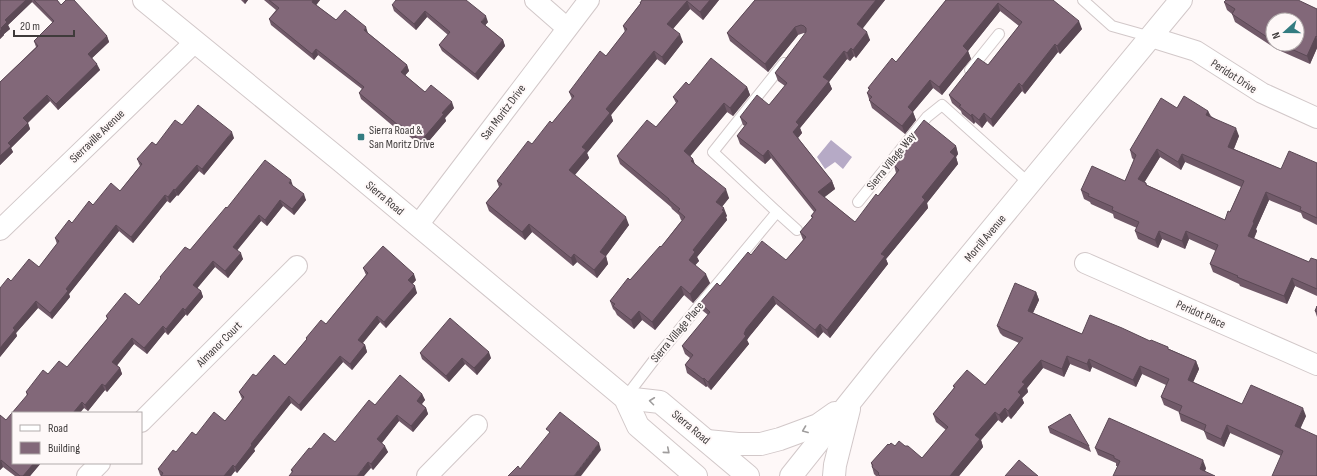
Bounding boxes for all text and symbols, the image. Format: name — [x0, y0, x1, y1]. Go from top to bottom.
scale bar — [14, 12, 74, 38]
north arrow — [1265, 12, 1305, 52]
text: 20 m — [20, 19, 40, 34]
text: N — [1269, 30, 1283, 40]
street label: Peridot Drive — [1208, 56, 1260, 97]
street label: San Moritz Drive — [478, 81, 529, 143]
street label: Sierraville Avenue — [67, 106, 128, 166]
place label: Sierra Road & San Moritz Drive — [369, 123, 435, 152]
street label: Sierra Village Way — [863, 129, 920, 193]
marker: Sierra Road & San Moritz Drive — [356, 132, 366, 142]
street label: Sierra Road — [362, 178, 407, 219]
street label: Morrill Avenue — [961, 212, 1010, 265]
street label: Peridot Place — [1174, 297, 1228, 332]
street label: Sierra Village Place — [647, 299, 707, 366]
street label: Almanor Court — [193, 318, 245, 371]
one-way arrow — [649, 397, 655, 406]
street label: Sierra Road — [668, 407, 713, 448]
legend — [12, 412, 142, 464]
text: Road — [48, 421, 68, 436]
one-way arrow — [802, 425, 809, 433]
text: Building — [48, 441, 80, 456]
one-way arrow — [662, 447, 670, 454]

